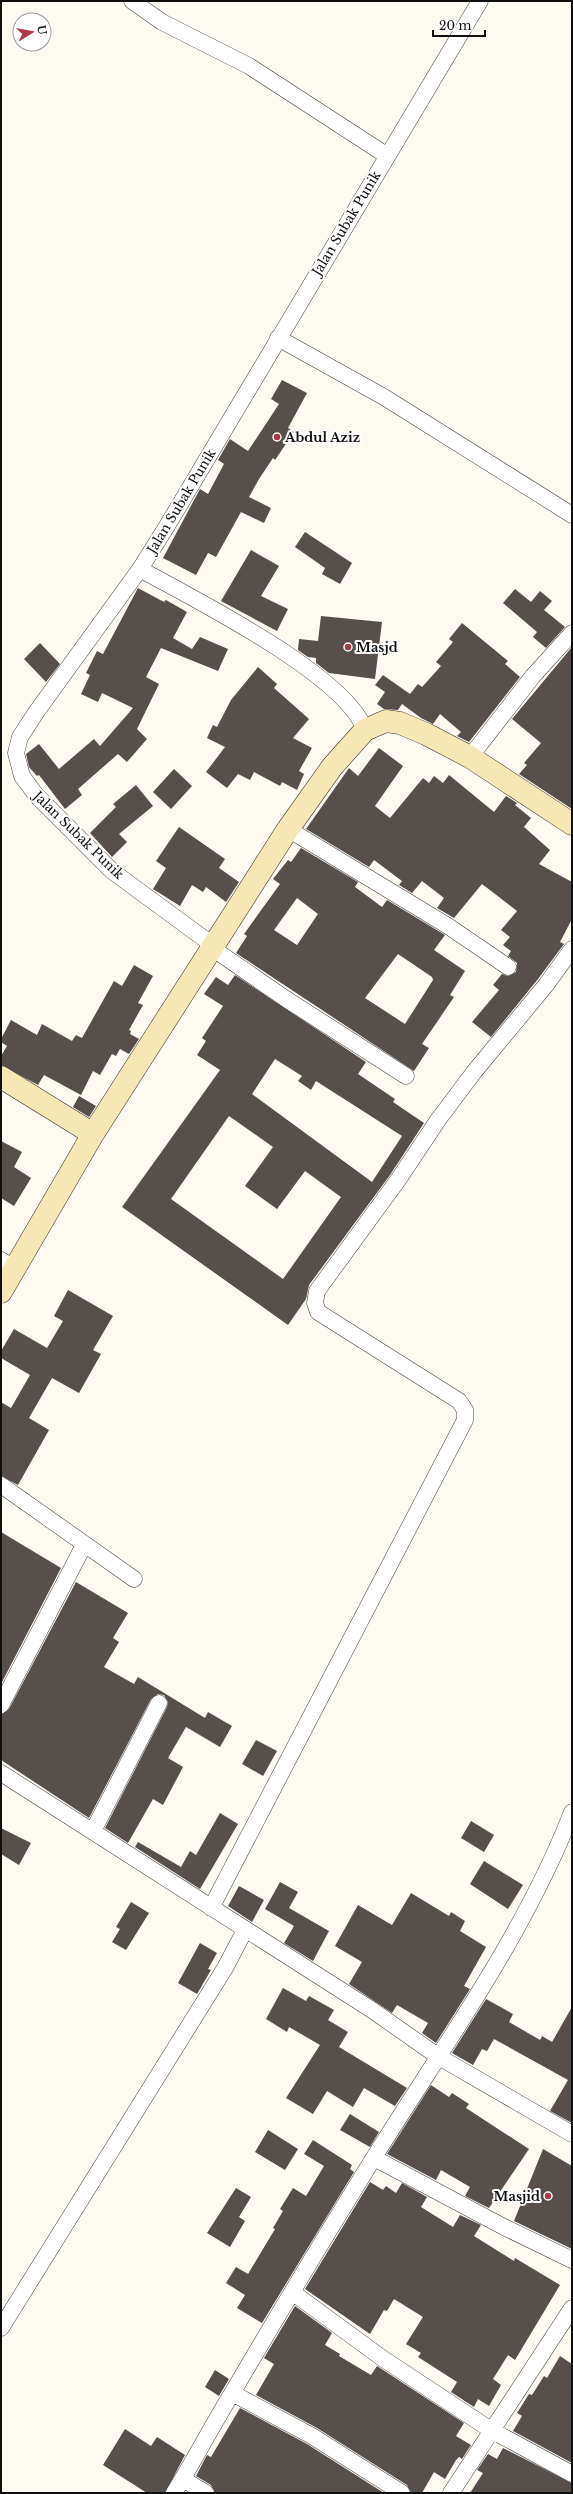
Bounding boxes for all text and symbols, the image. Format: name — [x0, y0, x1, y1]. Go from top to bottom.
north arrow — [12, 12, 52, 52]
scale bar — [433, 12, 485, 38]
text: 20 m — [439, 18, 471, 33]
text: U — [34, 24, 50, 36]
street label: Jalan Subak Punik — [307, 168, 384, 281]
place label: Abdul Aziz — [284, 429, 360, 446]
marker: Abdul Aziz — [272, 432, 282, 442]
street label: Jalan Subak Punik — [142, 446, 219, 559]
place label: Masjd — [356, 639, 398, 656]
marker: Masjd — [343, 642, 353, 652]
street label: Jalan Subak Punik — [28, 786, 128, 883]
place label: Masjid — [494, 2188, 540, 2205]
marker: Masjid — [543, 2191, 553, 2201]

